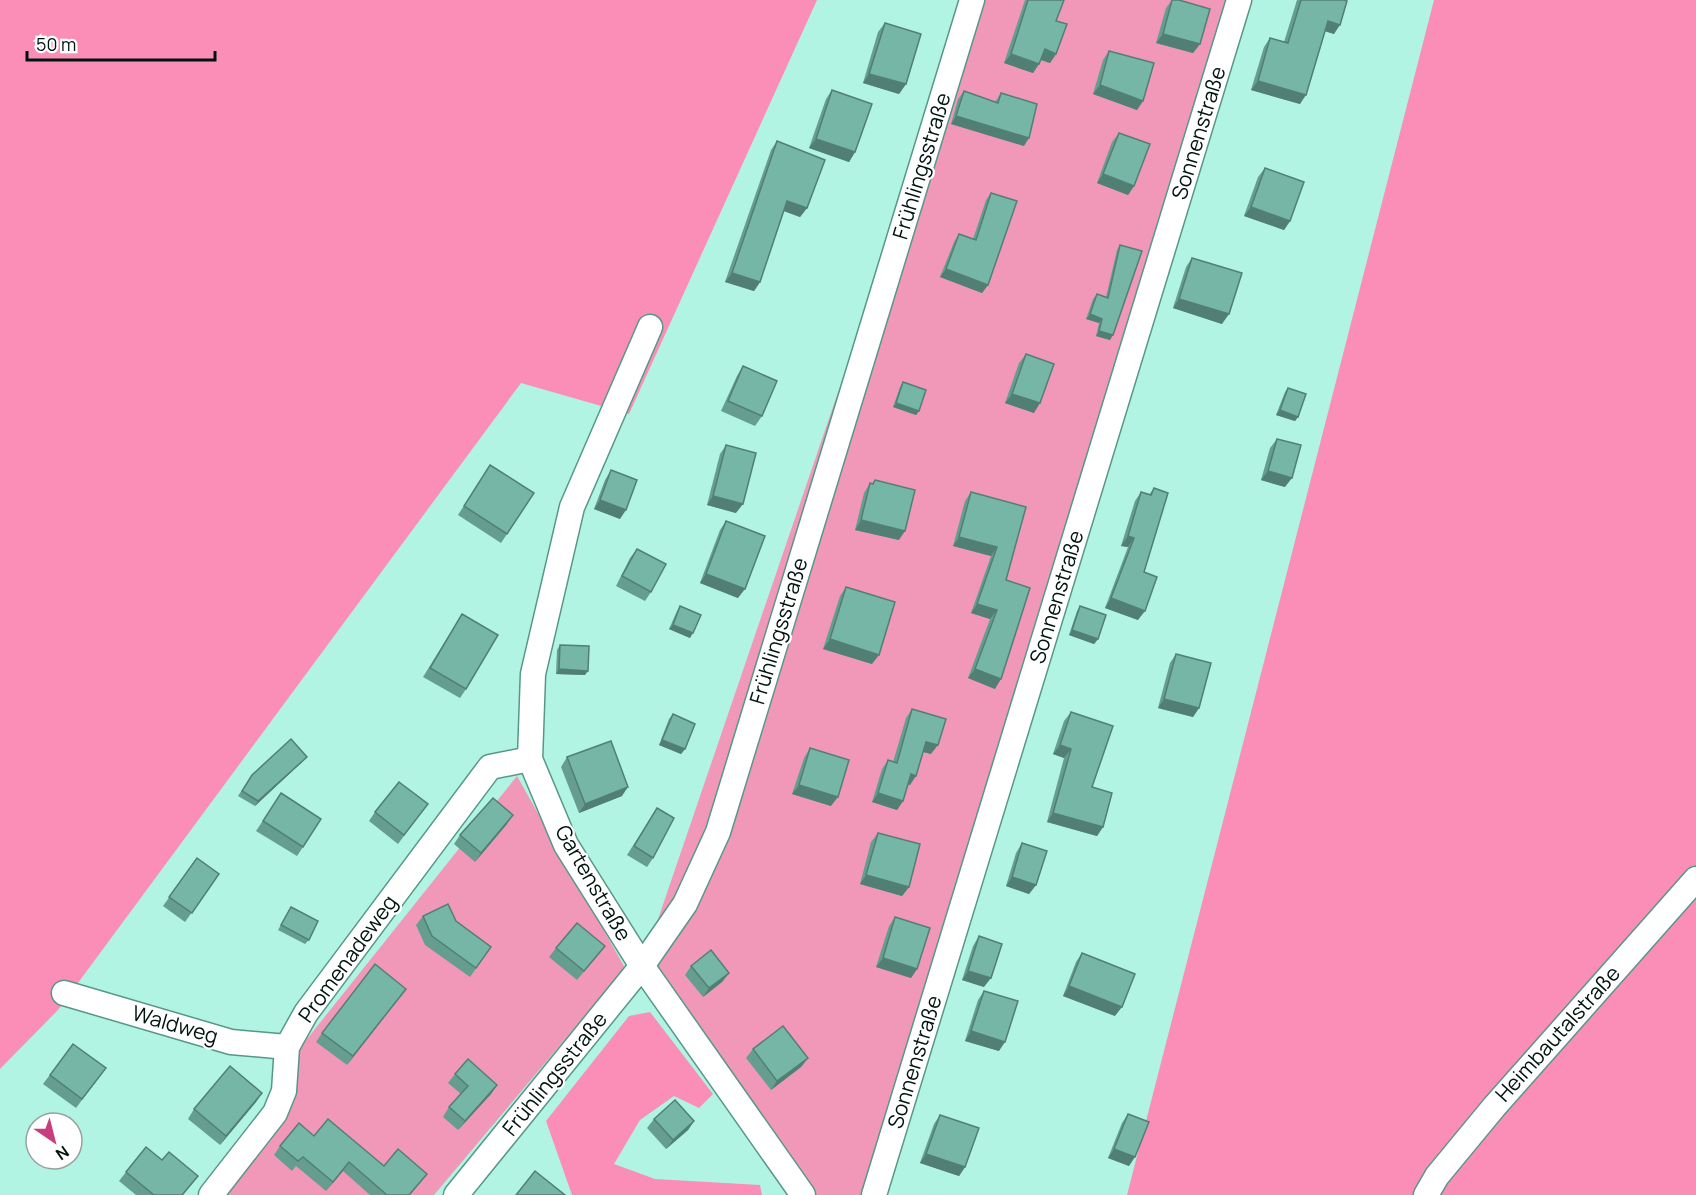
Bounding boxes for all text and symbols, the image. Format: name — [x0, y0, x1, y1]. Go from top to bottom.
scale bar — [27, 24, 214, 62]
text: 50 m — [36, 32, 76, 56]
street label: Sonnenstraße — [1165, 63, 1232, 203]
street label: Frühlingsstraße — [885, 89, 957, 242]
street label: Sonnenstraße — [1023, 527, 1090, 667]
street label: Frühlingsstraße — [742, 554, 814, 707]
street label: Gartenstraße — [549, 819, 638, 946]
street label: Promenadeweg — [291, 889, 403, 1028]
street label: Heimbautalstraße — [1489, 959, 1626, 1107]
street label: Sonnenstraße — [881, 992, 948, 1132]
street label: Waldweg — [129, 998, 221, 1050]
street label: Frühlingsstraße — [496, 1006, 613, 1141]
north arrow — [24, 1111, 84, 1171]
text: N — [52, 1141, 74, 1166]

